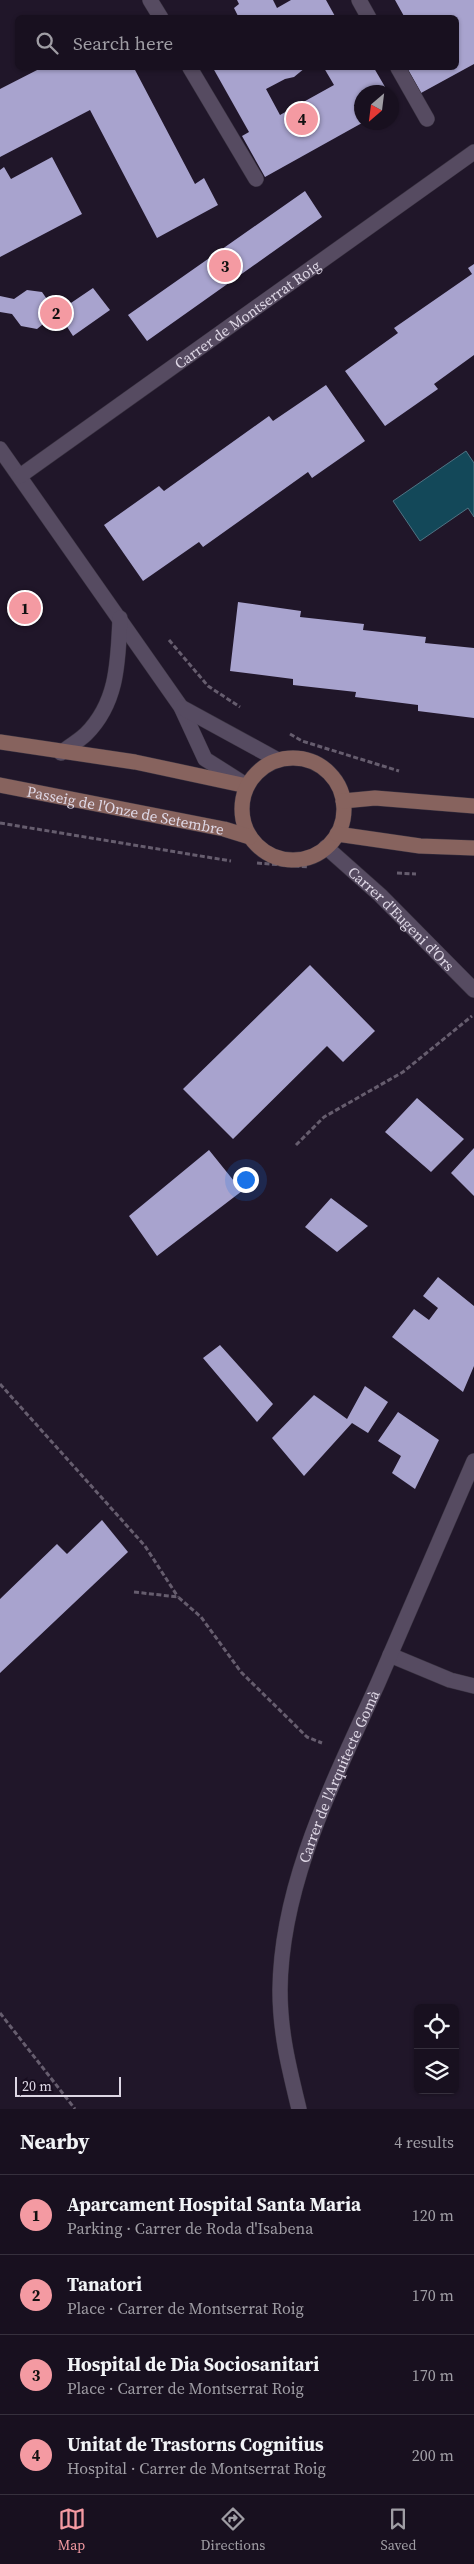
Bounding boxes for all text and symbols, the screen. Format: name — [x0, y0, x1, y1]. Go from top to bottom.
search box — [15, 15, 459, 70]
icon: search — [33, 29, 61, 57]
text: Search here — [73, 30, 173, 56]
north arrow — [354, 85, 399, 130]
pin: 4 — [286, 100, 318, 138]
pin: 3 — [209, 247, 241, 285]
street label: Carrer de Montserrat Roig — [170, 254, 325, 373]
pin: 2 — [40, 294, 72, 332]
pin: 1 — [9, 589, 41, 627]
street label: Passeig de l'Onze de Setembre — [25, 780, 226, 839]
street label: Carrer d'Eugeni d'Ors — [344, 861, 460, 975]
your location — [233, 1167, 259, 1193]
street label: Carrer de l'Arquitecte Gomà — [293, 1686, 384, 1866]
map controls — [414, 2004, 459, 2094]
button: locate — [414, 2004, 459, 2049]
button: layers — [414, 2049, 459, 2094]
scale bar — [15, 2074, 121, 2097]
text: 20 m — [22, 2076, 52, 2096]
text: Nearby — [20, 2127, 90, 2156]
text: 4 results — [394, 2131, 454, 2153]
text: Aparcament Hospital Santa Maria — [67, 2191, 361, 2217]
text: 1 — [32, 2204, 40, 2226]
text: 120 m — [412, 2204, 454, 2226]
text: Parking · Carrer de Roda d'Isabena — [67, 2217, 313, 2239]
text: Tanatori — [67, 2271, 142, 2297]
text: 2 — [32, 2284, 40, 2306]
text: 170 m — [412, 2284, 454, 2306]
text: Place · Carrer de Montserrat Roig — [67, 2297, 304, 2319]
text: Hospital de Dia Sociosanitari — [67, 2351, 319, 2377]
text: 3 — [32, 2364, 40, 2386]
text: 170 m — [412, 2364, 454, 2386]
text: Place · Carrer de Montserrat Roig — [67, 2377, 304, 2399]
text: Unitat de Trastorns Cognitius — [67, 2431, 324, 2457]
text: 4 — [32, 2444, 40, 2466]
text: 200 m — [412, 2444, 454, 2466]
text: Hospital · Carrer de Montserrat Roig — [67, 2457, 326, 2479]
tab: Map — [58, 2505, 86, 2555]
tab: Directions — [201, 2505, 265, 2555]
tab: Saved — [381, 2505, 416, 2555]

